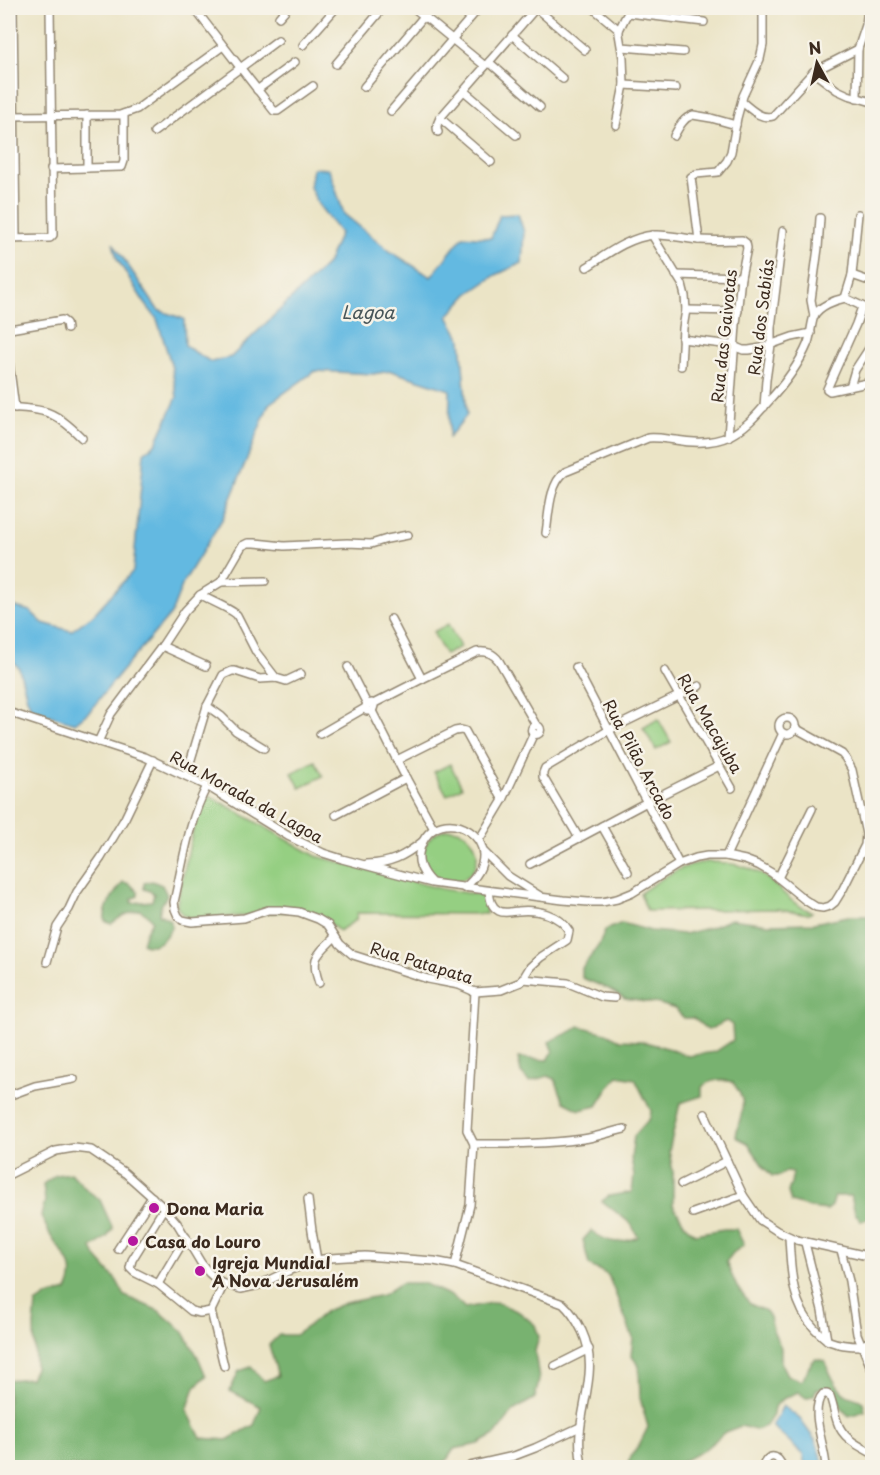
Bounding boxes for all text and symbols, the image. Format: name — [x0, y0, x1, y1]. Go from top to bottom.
north arrow — [787, 33, 847, 93]
text: N — [807, 34, 823, 60]
street label: Rua dos Sabiás — [741, 257, 779, 377]
street label: Rua das Gaivotas — [704, 268, 742, 404]
water label: Lagoa — [342, 298, 395, 325]
street label: Rua Macajuba — [673, 669, 749, 777]
street label: Rua Pilão Arcado — [598, 695, 682, 824]
street label: Rua Morada da Lagoa — [166, 744, 328, 848]
street label: Rua Patapata — [368, 935, 476, 989]
place label: Dona Maria — [166, 1196, 264, 1220]
marker: Dona Maria — [147, 1201, 161, 1215]
place label: Casa do Louro — [145, 1229, 261, 1253]
marker: Casa do Louro — [126, 1234, 140, 1248]
place label: Igreja Mundial A Nova Jerusalém — [211, 1250, 359, 1292]
marker: Igreja Mundial A Nova Jerusalém — [193, 1264, 207, 1278]

